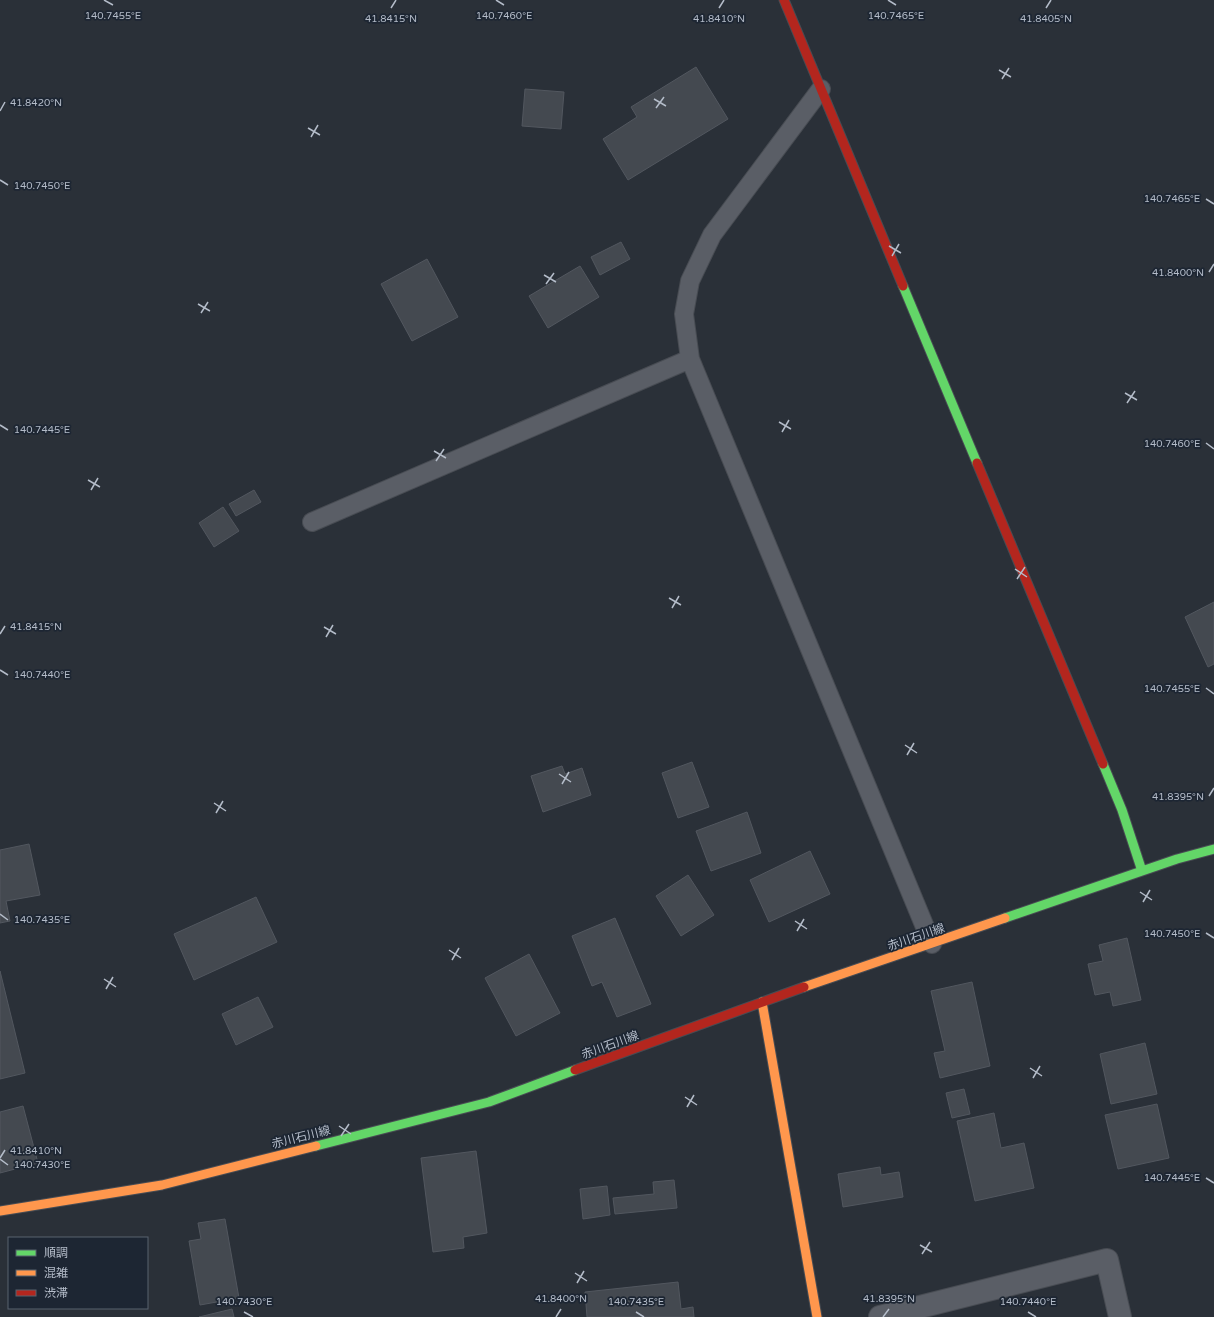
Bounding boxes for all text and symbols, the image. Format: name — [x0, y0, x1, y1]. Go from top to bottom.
text: 140.7455°E — [85, 10, 141, 22]
text: 140.7460°E — [476, 10, 532, 22]
text: 140.7465°E — [868, 10, 924, 22]
text: 41.8415°N — [365, 13, 417, 25]
text: 41.8410°N — [693, 13, 745, 25]
text: 41.8405°N — [1020, 13, 1072, 25]
text: 41.8420°N — [10, 97, 62, 109]
text: 140.7450°E — [14, 180, 70, 192]
text: 140.7465°E — [1144, 193, 1200, 205]
text: 41.8400°N — [1152, 267, 1204, 279]
text: 140.7445°E — [14, 424, 70, 436]
text: 140.7460°E — [1144, 438, 1200, 450]
text: 41.8415°N — [10, 621, 62, 633]
text: 140.7440°E — [14, 669, 70, 681]
text: 140.7455°E — [1144, 683, 1200, 695]
text: 41.8395°N — [1152, 791, 1204, 803]
text: 140.7435°E — [14, 914, 70, 926]
street label: 赤川石川線 — [885, 921, 947, 953]
text: 140.7450°E — [1144, 928, 1200, 940]
street label: 赤川石川線 — [579, 1028, 641, 1062]
street label: 赤川石川線 — [270, 1123, 332, 1151]
text: 41.8410°N — [10, 1145, 62, 1157]
text: 140.7430°E — [14, 1159, 70, 1171]
text: 140.7445°E — [1144, 1172, 1200, 1184]
legend — [8, 1237, 148, 1309]
text: 順調 — [44, 1246, 68, 1260]
text: 混雑 — [44, 1266, 68, 1280]
text: 渋滞 — [44, 1286, 68, 1300]
text: 41.8400°N — [535, 1293, 587, 1305]
text: 41.8395°N — [863, 1293, 915, 1305]
text: 140.7430°E — [216, 1296, 272, 1308]
text: 140.7435°E — [608, 1296, 664, 1308]
text: 140.7440°E — [1000, 1296, 1056, 1308]

